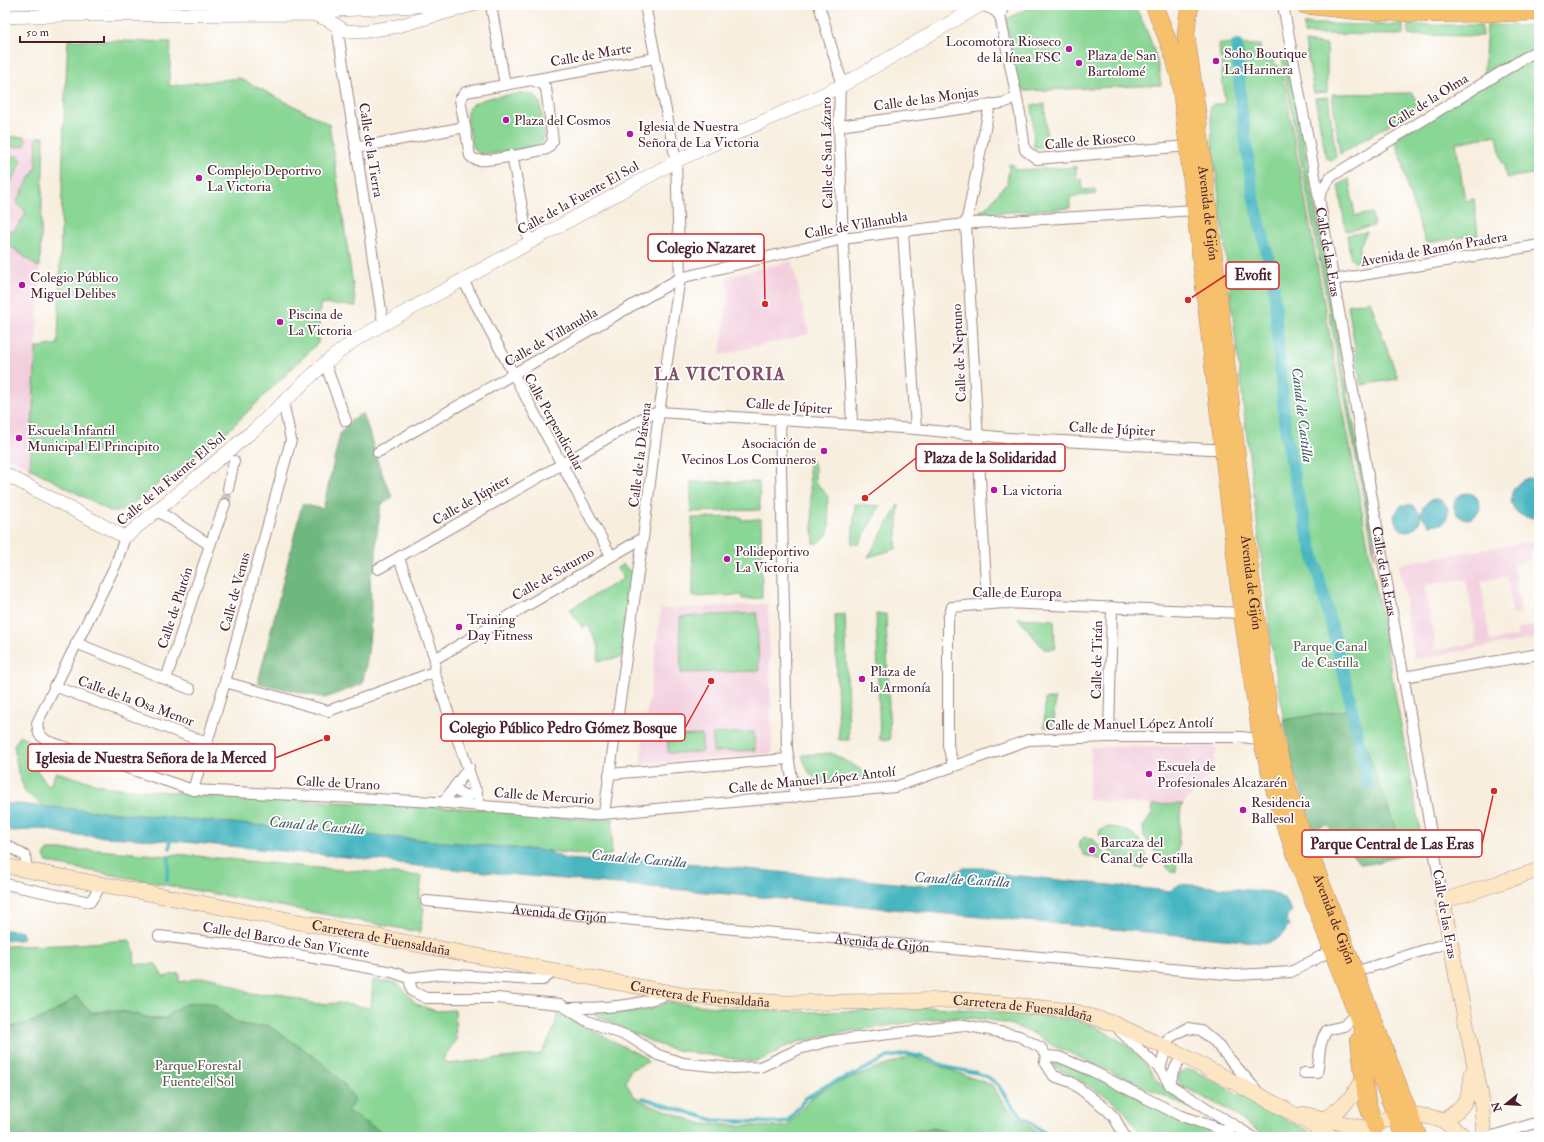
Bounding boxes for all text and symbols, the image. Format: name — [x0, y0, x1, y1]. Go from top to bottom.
scale bar — [20, 18, 104, 44]
text: 50 m — [26, 25, 50, 40]
place label: Locomotora Rioseco de la línea FSC — [946, 33, 1061, 66]
street label: Calle de Marte — [549, 39, 633, 71]
marker: Locomotora Rioseco de la línea FSC — [1064, 44, 1074, 54]
place label: Soho Boutique La Harinera — [1224, 45, 1307, 78]
place label: Plaza de San Bartolomé — [1087, 47, 1156, 80]
marker: Soho Boutique La Harinera — [1211, 56, 1221, 66]
marker: Plaza de San Bartolomé — [1074, 58, 1084, 68]
street label: Calle de la Olma — [1385, 69, 1471, 132]
street label: Calle de las Monjas — [873, 83, 980, 115]
street label: Calle de San Lázaro — [818, 97, 836, 209]
street label: Calle de la Tierra — [355, 101, 387, 199]
place label: Plaza del Cosmos — [514, 112, 611, 129]
marker: Plaza del Cosmos — [501, 115, 511, 125]
place label: Iglesia de Nuestra Señora de La Victoria — [638, 118, 759, 151]
marker: Iglesia de Nuestra Señora de La Victoria — [625, 129, 635, 139]
street label: Calle de Rioseco — [1044, 129, 1136, 153]
street label: Calle de la Fuente El Sol — [514, 157, 642, 239]
place label: Complejo Deportivo La Victoria — [207, 162, 322, 195]
street label: Avenida de Gijón — [1195, 164, 1223, 261]
marker: Complejo Deportivo La Victoria — [194, 173, 204, 183]
street label: Calle de las Eras — [1312, 206, 1345, 298]
street label: Calle de Villanubla — [803, 208, 909, 242]
street label: Avenida de Ramón Pradera — [1358, 228, 1509, 270]
callout: Colegio Nazaret — [648, 234, 764, 261]
text: Colegio Nazaret — [656, 239, 756, 259]
callout: Evofit — [1226, 262, 1279, 289]
text: Evofit — [1234, 266, 1272, 285]
place label: Colegio Público Miguel Delibes — [30, 269, 119, 302]
marker: Colegio Público Miguel Delibes — [17, 280, 27, 290]
street label: Calle de Villanubla — [501, 303, 601, 370]
street label: Calle de Neptuno — [948, 303, 971, 403]
place label: Piscina de La Victoria — [288, 306, 352, 339]
marker: Piscina de La Victoria — [275, 317, 285, 327]
district label: LA VICTORIA — [654, 363, 786, 386]
water label: Canal de Castilla — [1287, 366, 1317, 464]
street label: Calle Perpendicular — [519, 370, 588, 475]
street label: Calle de Júpiter — [745, 395, 833, 419]
street label: Calle de la Dársena — [625, 401, 655, 509]
street label: Calle de Júpiter — [1068, 418, 1156, 441]
place label: Escuela Infantil Municipal El Principito — [27, 422, 159, 456]
street label: Calle de la Fuente El Sol — [113, 428, 229, 529]
marker: Escuela Infantil Municipal El Principito — [14, 433, 24, 443]
place label: Asociación de Vecinos Los Comuneros — [681, 435, 816, 468]
callout: Plaza de la Solidaridad — [916, 444, 1065, 471]
marker: Asociación de Vecinos Los Comuneros — [819, 446, 829, 456]
text: Plaza de la Solidaridad — [924, 449, 1057, 468]
street label: Calle de Júpiter — [429, 471, 514, 530]
place label: La victoria — [1002, 482, 1062, 499]
marker: La victoria — [989, 485, 999, 495]
street label: Calle de las Eras — [1369, 525, 1401, 617]
street label: Avenida de Gijón — [1237, 533, 1266, 631]
place label: Polideportivo La Victoria — [735, 543, 810, 576]
street label: Calle de Saturno — [509, 544, 597, 604]
street label: Calle de Venus — [216, 550, 254, 633]
marker: Polideportivo La Victoria — [722, 554, 732, 564]
street label: Calle de Plutón — [154, 565, 196, 651]
street label: Calle de Europa — [972, 584, 1062, 602]
place label: Training Day Fitness — [467, 611, 533, 645]
street label: Calle de Titán — [1088, 620, 1106, 700]
marker: Training Day Fitness — [454, 622, 464, 632]
park label: Parque Canal de Castilla — [1293, 638, 1368, 671]
place label: Plaza de la Armonía — [870, 663, 931, 696]
street label: Calle de la Osa Menor — [75, 672, 197, 730]
marker: Plaza de la Armonía — [857, 674, 867, 684]
callout: Colegio Público Pedro Gómez Bosque — [441, 714, 685, 741]
street label: Calle de Manuel López Antolí — [1045, 714, 1214, 735]
text: Colegio Público Pedro Gómez Bosque — [449, 719, 678, 739]
callout: Iglesia de Nuestra Señora de la Merced — [28, 744, 275, 771]
text: Iglesia de Nuestra Señora de la Merced — [36, 749, 267, 769]
place label: Escuela de Profesionales Alcazarén — [1157, 758, 1287, 791]
street label: Calle de Manuel López Antolí — [728, 763, 898, 798]
marker: Escuela de Profesionales Alcazarén — [1144, 769, 1154, 779]
street label: Calle de Urano — [296, 772, 381, 794]
street label: Calle de Mercurio — [493, 784, 595, 808]
place label: Residencia Ballesol — [1251, 794, 1311, 827]
marker: Residencia Ballesol — [1238, 805, 1248, 815]
water label: Canal de Castilla — [268, 812, 366, 840]
callout: Parque Central de Las Eras — [1302, 830, 1482, 857]
place label: Barcaza del Canal de Castilla — [1100, 834, 1193, 867]
text: Parque Central de Las Eras — [1310, 835, 1474, 855]
water label: Canal de Castilla — [590, 845, 688, 873]
marker: Barcaza del Canal de Castilla — [1087, 845, 1097, 855]
water label: Canal de Castilla — [914, 868, 1010, 892]
street label: Calle de las Eras — [1429, 868, 1461, 960]
street label: Avenida de Gijón — [1309, 870, 1360, 966]
street label: Avenida de Gijón — [510, 900, 608, 926]
street label: Carretera de Fuensaldaña — [310, 916, 452, 959]
street label: Calle del Barco de San Vicente — [201, 918, 371, 962]
street label: Avenida de Gijón — [833, 930, 930, 955]
street label: Carretera de Fuensaldaña — [629, 977, 771, 1011]
street label: Carretera de Fuensaldaña — [953, 991, 1095, 1025]
park label: Parque Forestal Fuente el Sol — [154, 1057, 242, 1090]
north arrow — [1486, 1084, 1526, 1124]
text: N — [1489, 1099, 1505, 1115]

